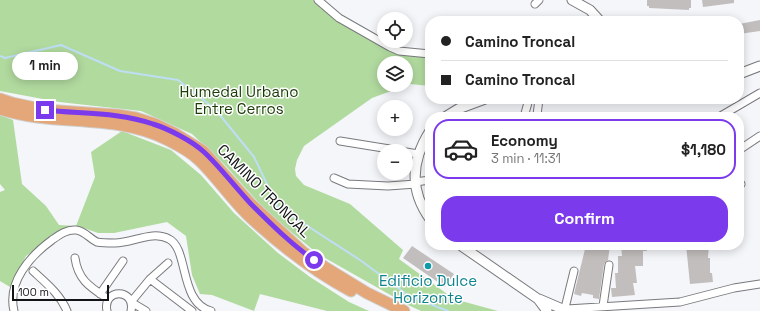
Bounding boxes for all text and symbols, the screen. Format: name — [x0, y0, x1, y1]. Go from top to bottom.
map controls — [377, 12, 413, 180]
button: locate — [377, 12, 413, 48]
text: Camino Troncal — [465, 32, 575, 51]
callout: 1 min — [12, 52, 78, 80]
button: layers — [377, 56, 413, 92]
text: 1 min — [29, 57, 61, 74]
text: Camino Troncal — [465, 70, 575, 89]
park label: Humedal Urbano Entre Cerros — [179, 82, 299, 118]
button: + — [377, 100, 413, 136]
route end — [36, 101, 54, 119]
icon: car — [443, 131, 479, 167]
text: Economy — [491, 131, 558, 150]
street label: CAMINO TRONCAL — [214, 140, 315, 241]
text: $1,180 — [681, 140, 726, 159]
button: − — [377, 144, 413, 180]
text: 3 min · 11:31 — [491, 150, 561, 167]
button: Confirm — [441, 196, 728, 242]
route start — [305, 251, 323, 269]
marker: Edificio Dulce Horizonte — [423, 261, 433, 271]
place label: Edificio Dulce Horizonte — [379, 271, 477, 307]
scale bar — [12, 283, 109, 302]
text: 100 m — [18, 285, 49, 299]

